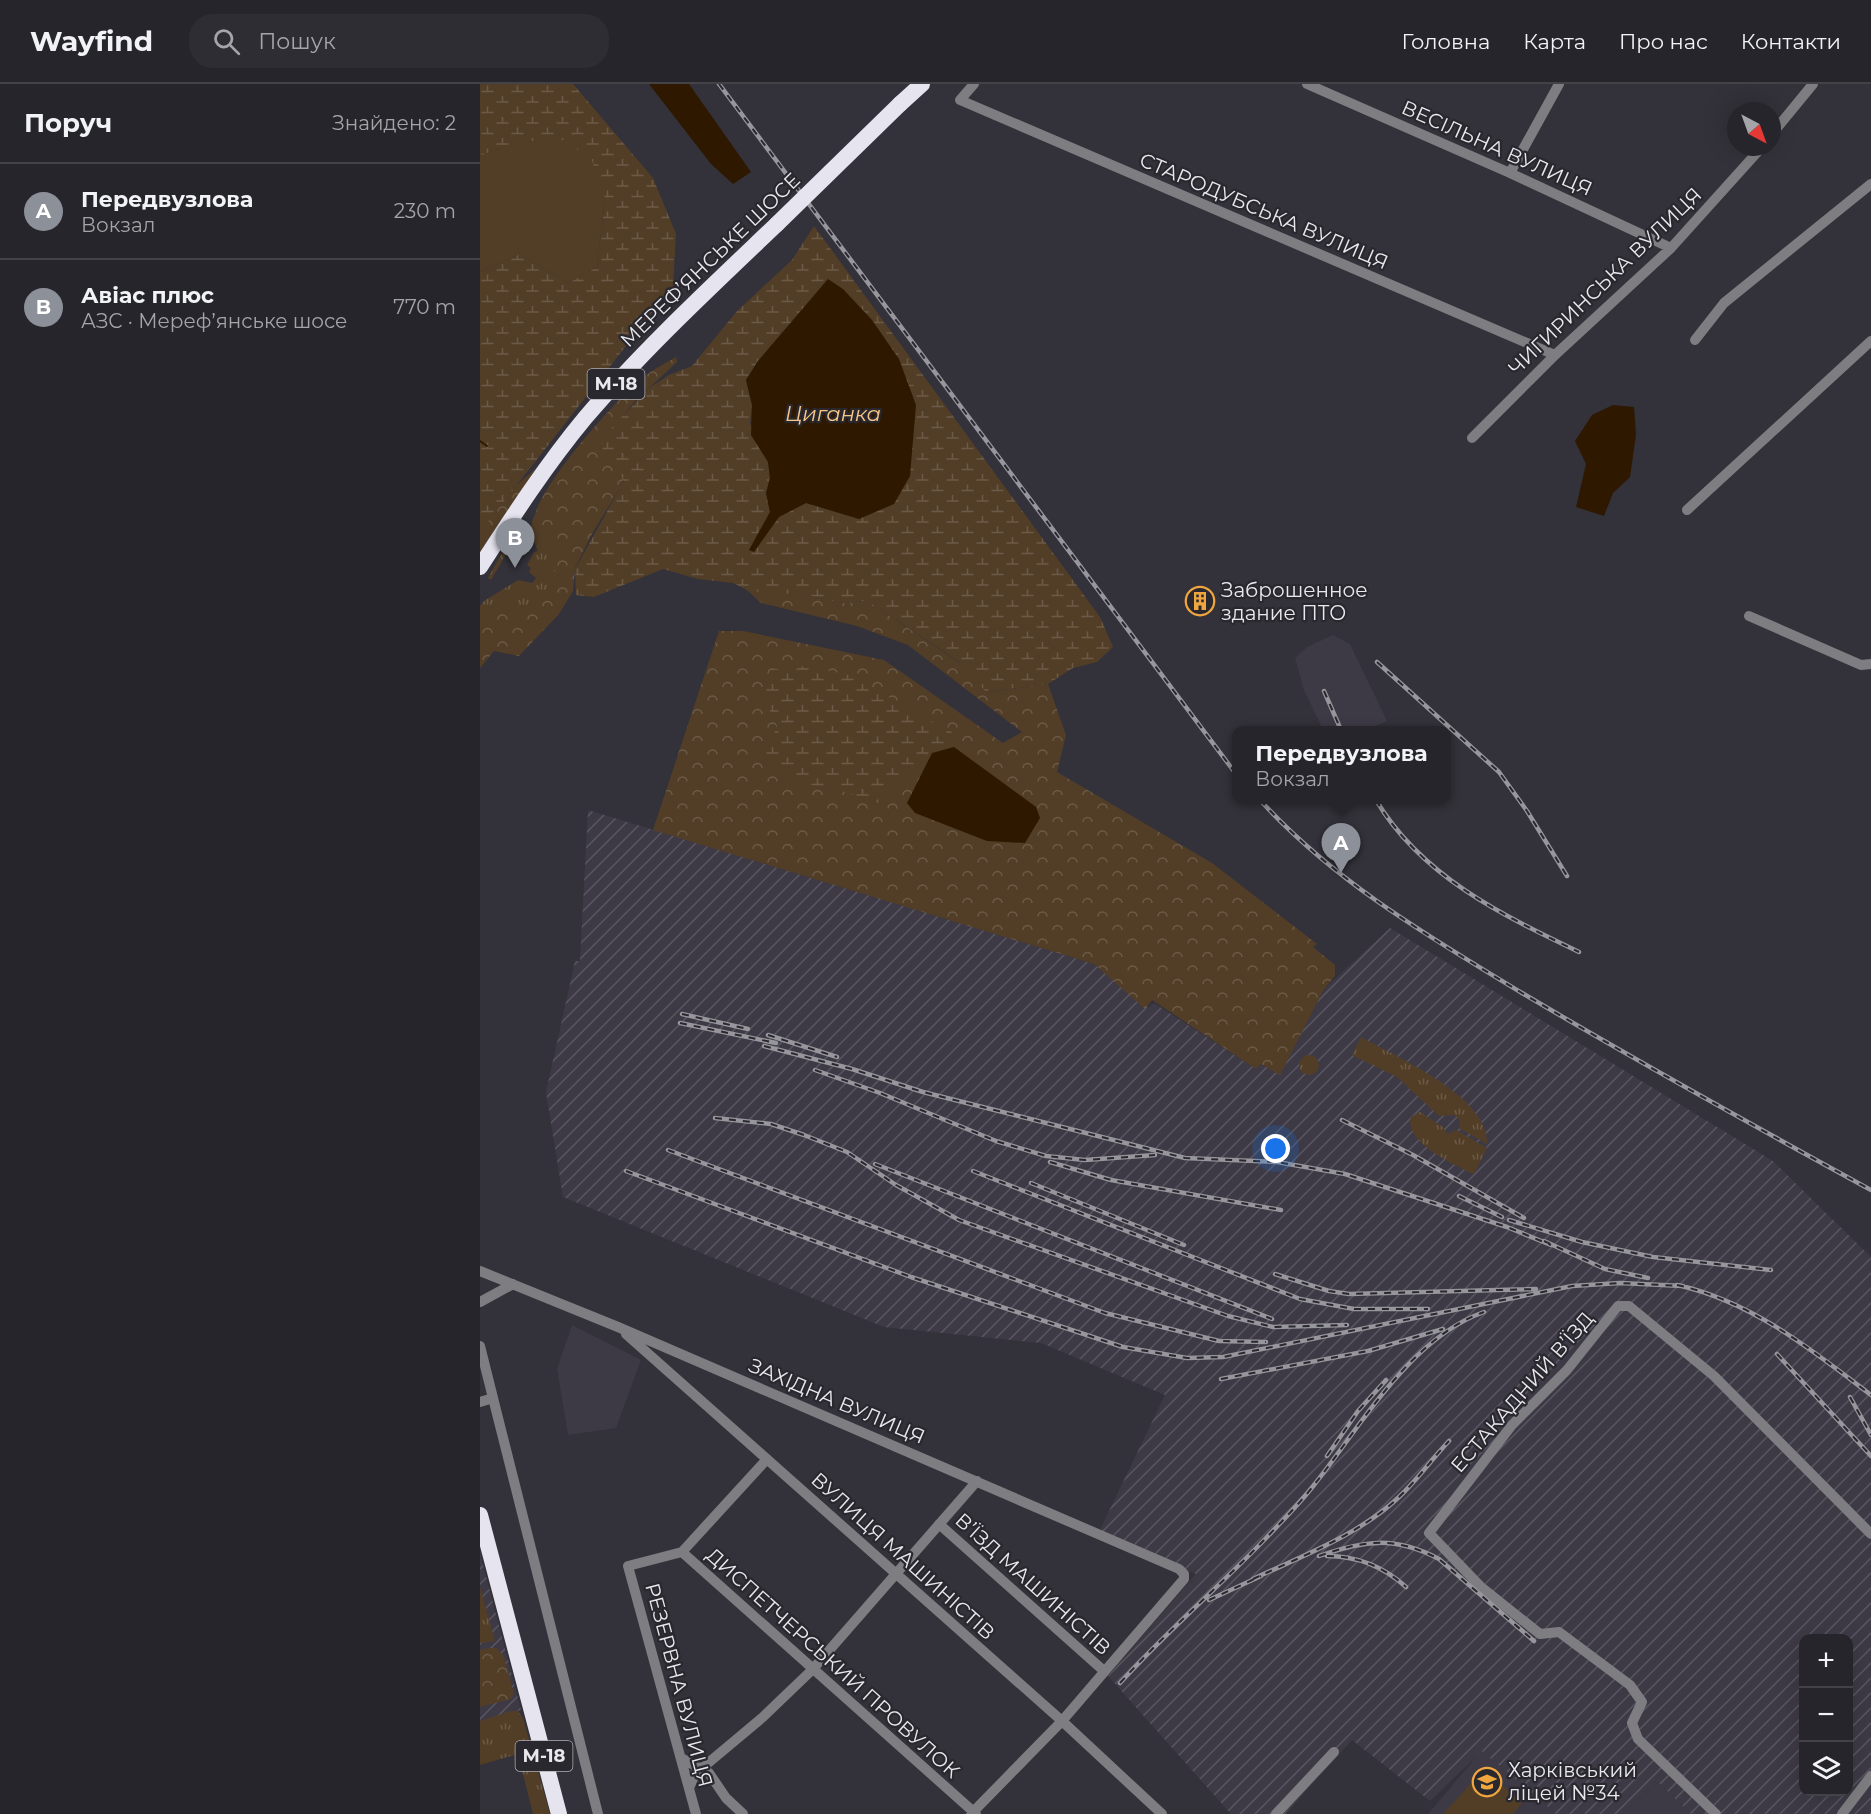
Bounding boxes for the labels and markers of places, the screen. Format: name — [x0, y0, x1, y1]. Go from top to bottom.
pin: B — [495, 518, 534, 568]
place label: Заброшенное здание ПТО — [1221, 578, 1368, 625]
building icon: Заброшенное здание ПТО — [1184, 585, 1216, 617]
pin: A — [1322, 824, 1360, 873]
place label: Харківський ліцей №34 — [1508, 1758, 1637, 1805]
school or university icon: Харківський ліцей №34 — [1471, 1766, 1503, 1798]

